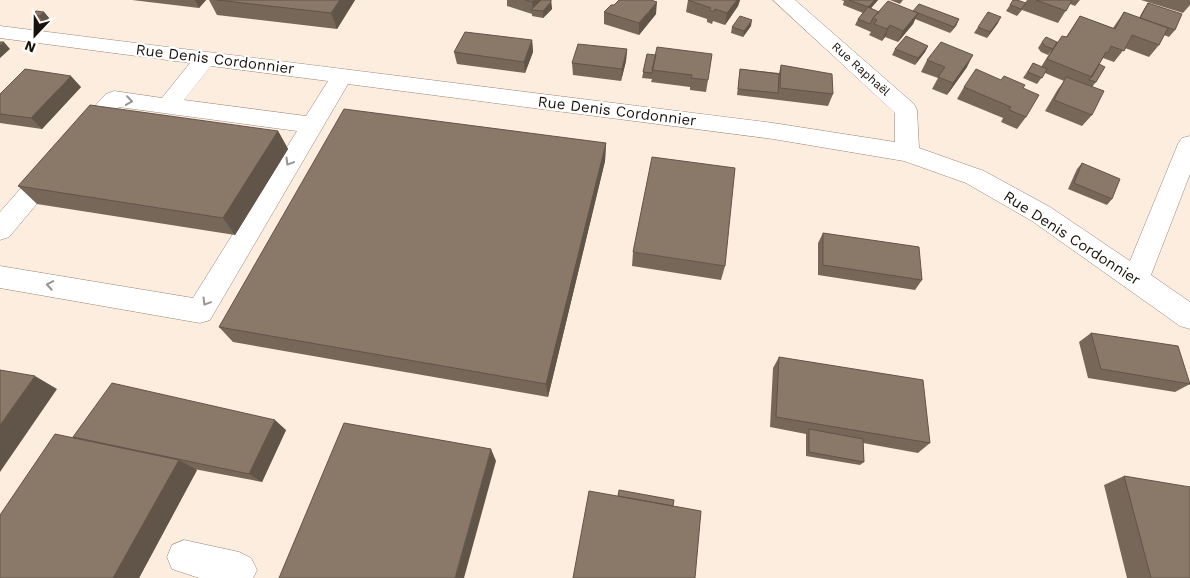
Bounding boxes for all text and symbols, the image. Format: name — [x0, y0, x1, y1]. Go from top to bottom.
north arrow — [10, 10, 60, 60]
text: N — [22, 38, 38, 56]
street label: Rue Raphaël — [829, 39, 893, 99]
street label: Rue Denis Cordonnier — [135, 40, 295, 78]
street label: Rue Denis Cordonnier — [537, 92, 697, 130]
one-way arrow — [124, 95, 133, 105]
one-way arrow — [286, 157, 296, 166]
street label: Rue Denis Cordonnier — [1000, 187, 1144, 289]
one-way arrow — [46, 281, 55, 291]
one-way arrow — [202, 296, 212, 305]

